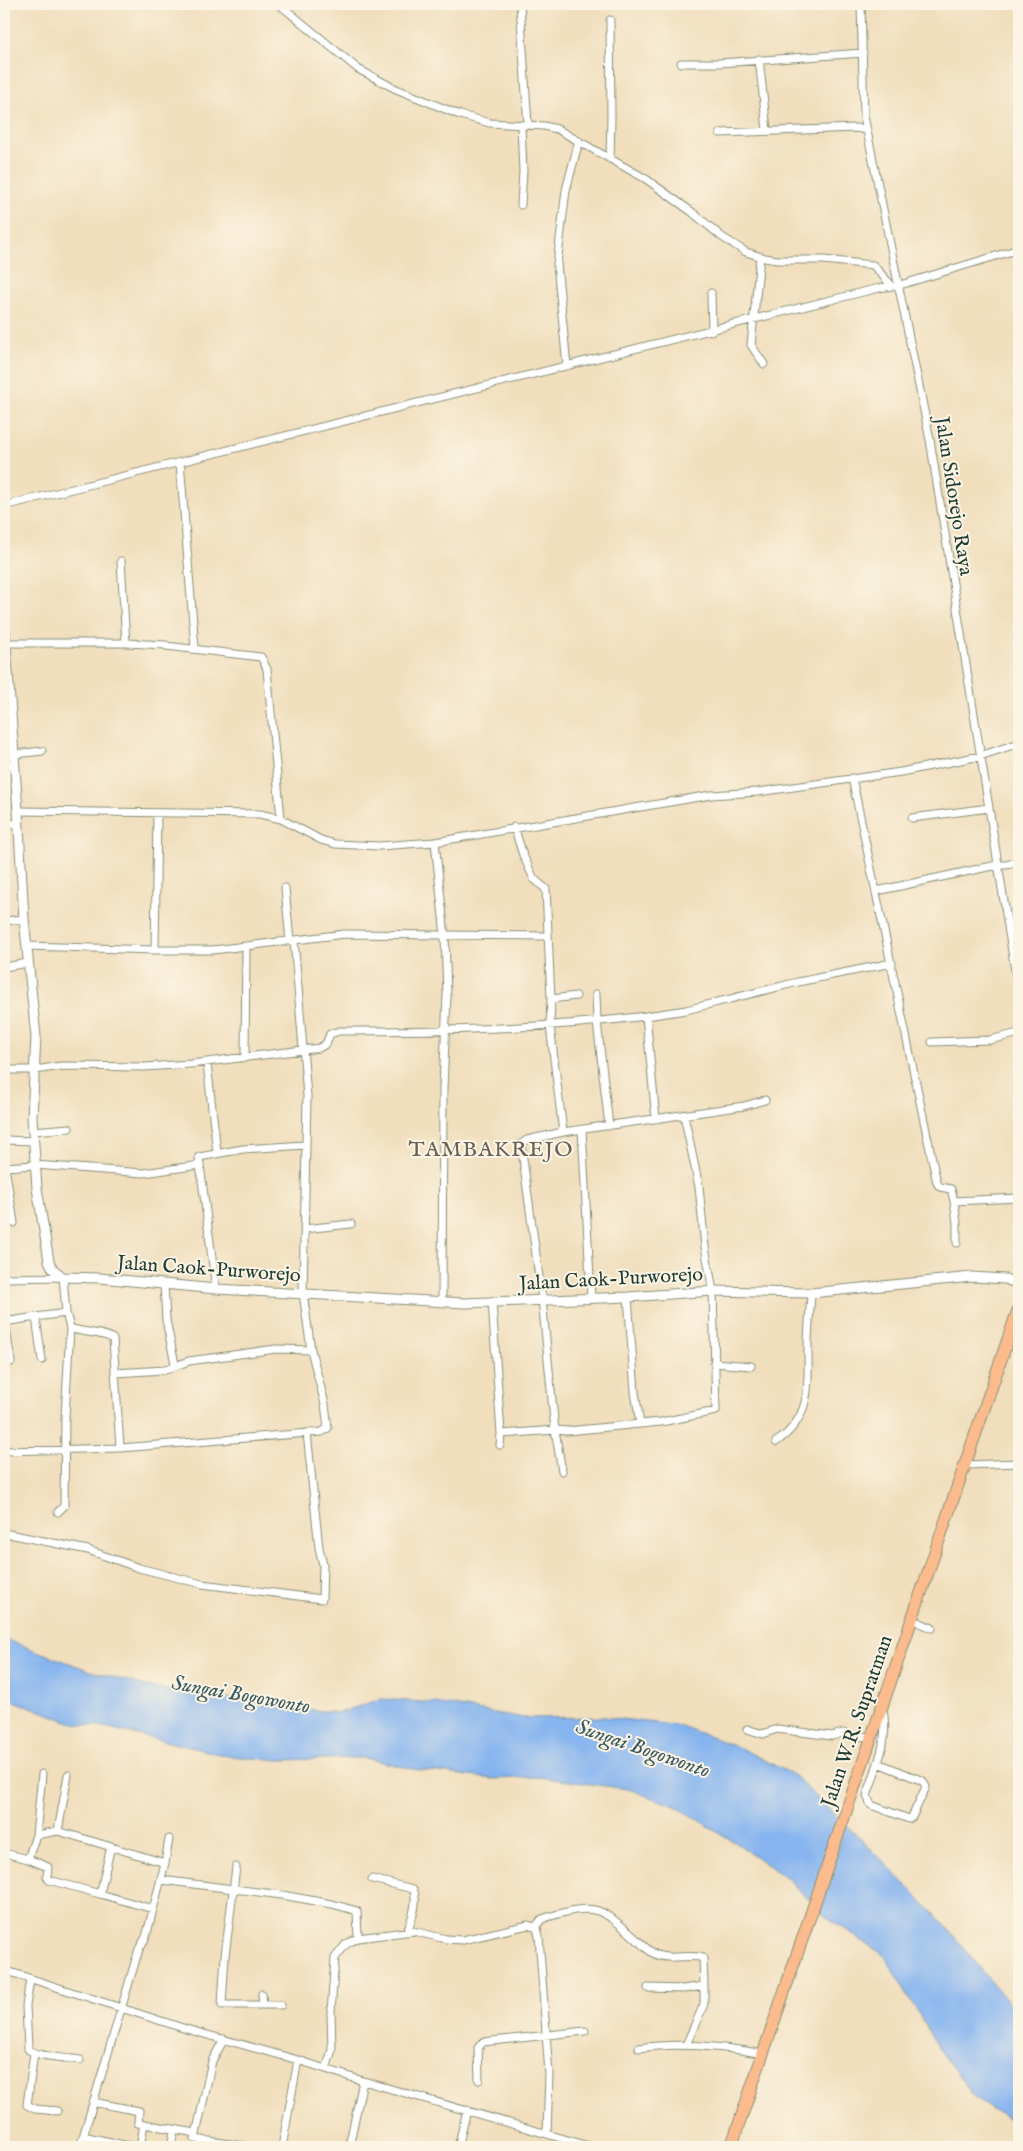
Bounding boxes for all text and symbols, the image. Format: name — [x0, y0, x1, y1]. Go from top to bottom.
street label: Jalan Sidorejo Raya — [928, 413, 978, 578]
district label: TAMBAKREJO — [409, 1136, 573, 1164]
street label: Jalan Caok-Purworejo — [114, 1250, 302, 1288]
street label: Jalan Caok-Purworejo — [517, 1262, 704, 1297]
street label: Jalan W.R. Supratman — [816, 1632, 899, 1813]
water label: Sungai Bogowonto — [169, 1670, 312, 1721]
water label: Sungai Bogowonto — [572, 1714, 713, 1785]

